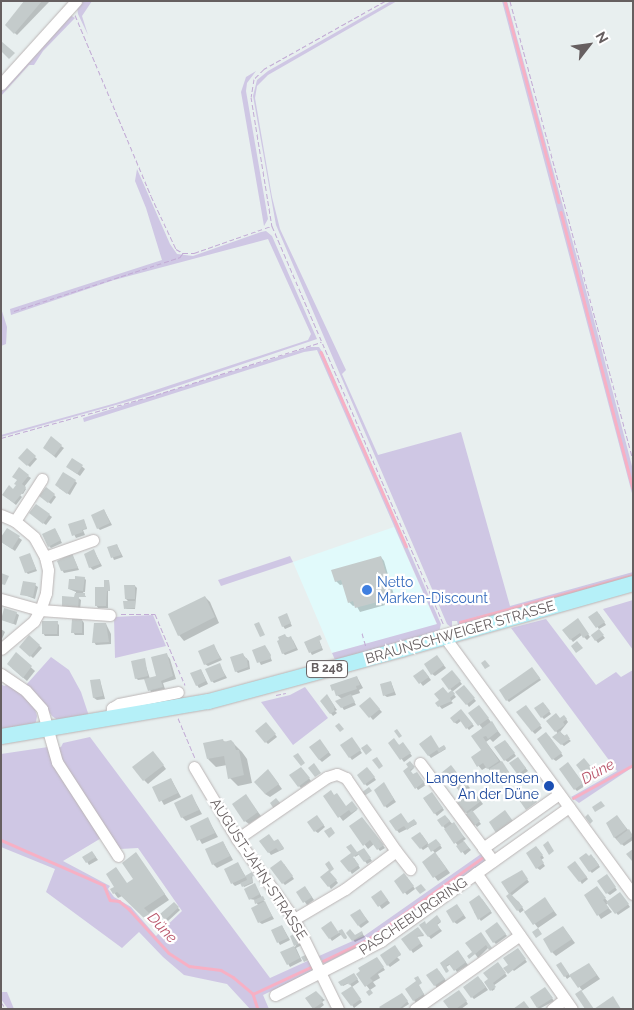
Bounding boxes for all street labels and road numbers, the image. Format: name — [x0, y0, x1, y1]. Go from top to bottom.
street label: BRAUNSCHWEIGER STRASSE — [363, 597, 557, 667]
road number: B 248 — [306, 660, 348, 679]
street label: AUGUST-JAHN-STRASSE — [207, 795, 311, 943]
street label: PASCHEBURGRING — [356, 874, 470, 958]

